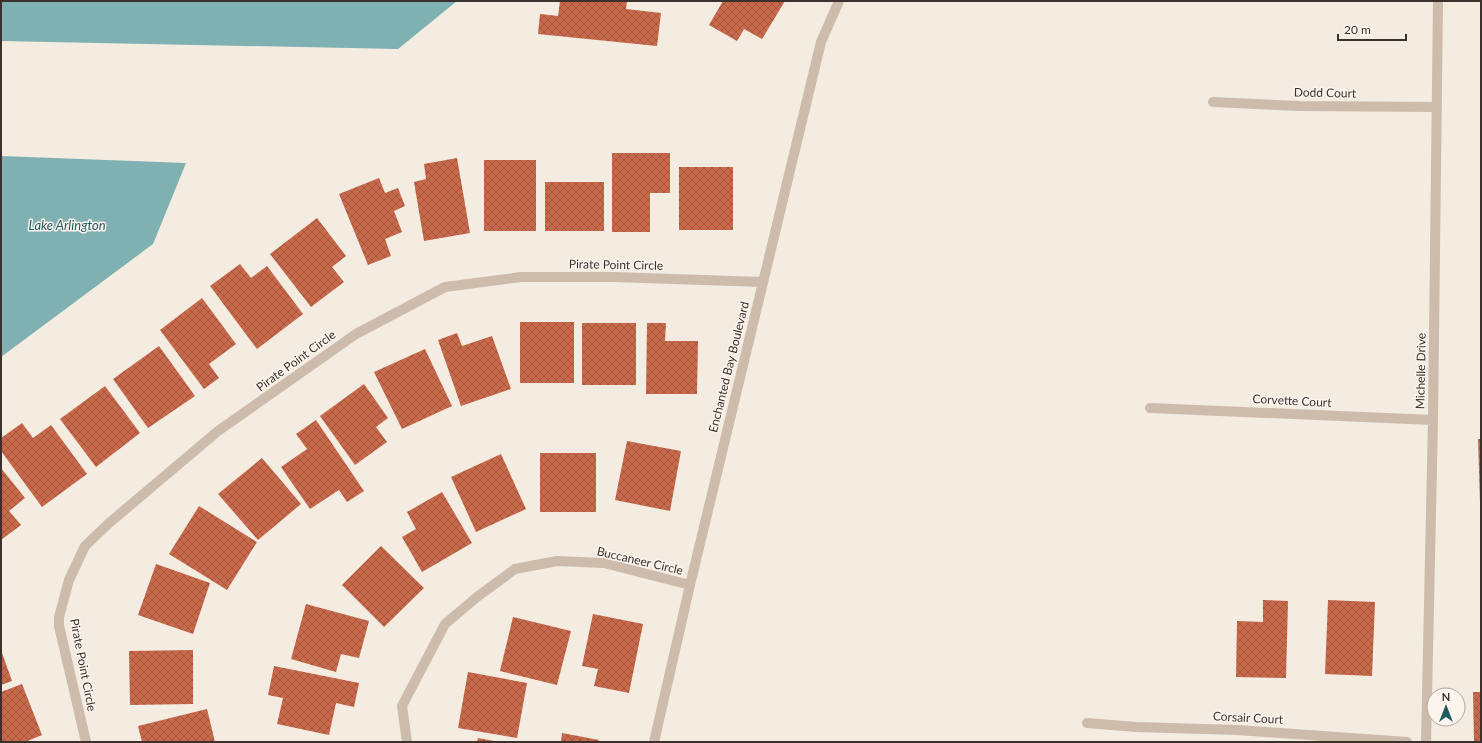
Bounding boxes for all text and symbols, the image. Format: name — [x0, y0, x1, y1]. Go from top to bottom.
scale bar — [1338, 16, 1406, 42]
text: 20 m — [1344, 22, 1371, 37]
street label: Dodd Court — [1294, 84, 1357, 101]
water label: Lake Arlington — [28, 217, 106, 233]
street label: Pirate Point Circle — [569, 256, 663, 273]
street label: Enchanted Bay Boulevard — [705, 300, 752, 434]
street label: Pirate Point Circle — [253, 327, 338, 394]
street label: Michelle Drive — [1412, 333, 1429, 409]
street label: Corvette Court — [1252, 391, 1333, 410]
street label: Buccaneer Circle — [595, 543, 685, 578]
street label: Pirate Point Circle — [67, 617, 100, 713]
north arrow — [1426, 687, 1466, 727]
text: N — [1442, 690, 1450, 703]
street label: Corsair Court — [1213, 708, 1284, 727]

